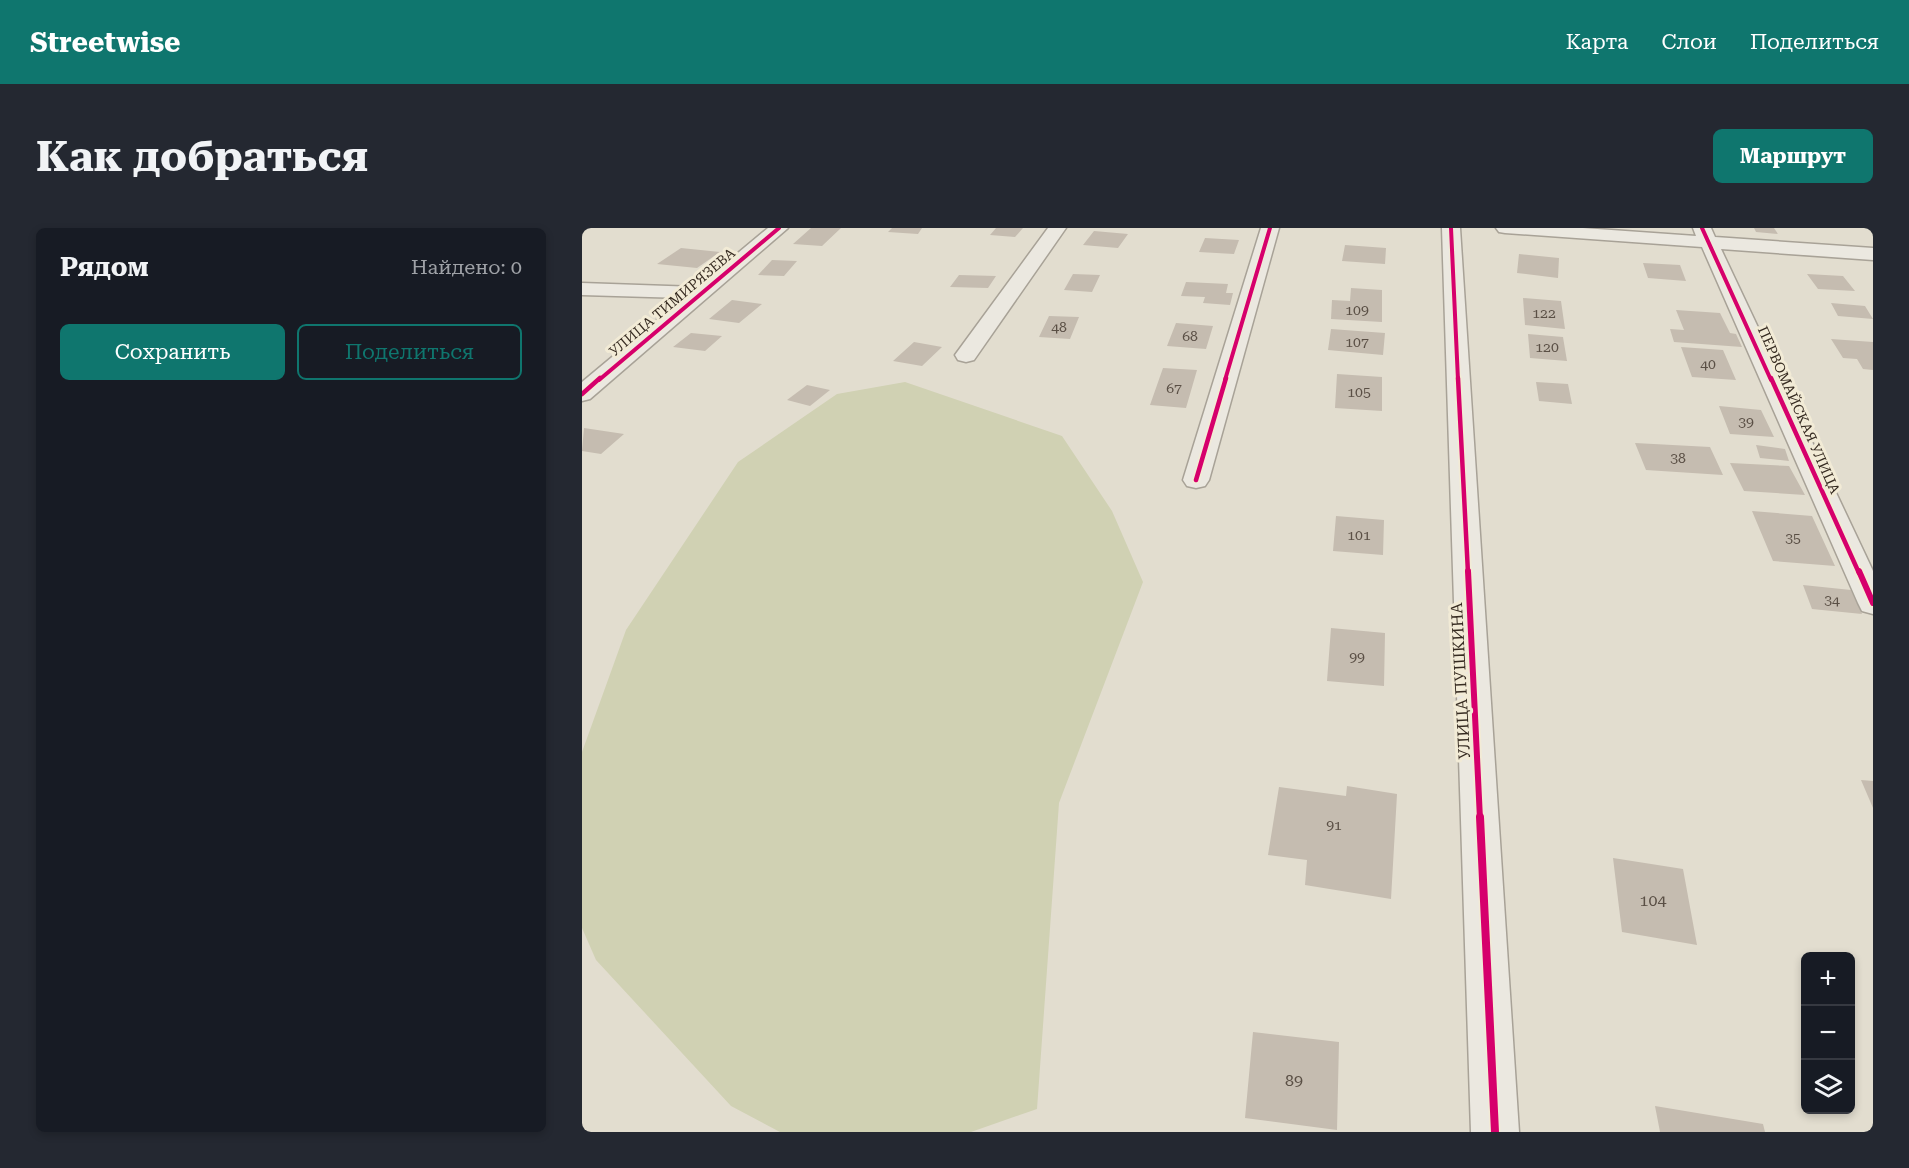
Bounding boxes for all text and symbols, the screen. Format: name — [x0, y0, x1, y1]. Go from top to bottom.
text: Streetwise — [30, 26, 181, 59]
text: Карта — [1566, 30, 1629, 54]
text: Слои — [1662, 30, 1717, 54]
text: Поделиться — [1750, 30, 1879, 54]
button: Маршрут — [1713, 129, 1873, 183]
text: Как добраться — [36, 132, 368, 181]
street label: УЛИЦА ТИМИРЯЗЕВА — [606, 245, 738, 359]
text: Рядом — [60, 252, 149, 282]
text: Найдено: 0 — [411, 255, 522, 279]
house number: 109 — [1345, 302, 1369, 318]
house number: 122 — [1532, 305, 1556, 321]
house number: 48 — [1051, 319, 1067, 335]
button: Сохранить — [60, 324, 285, 380]
button: Поделиться — [297, 324, 522, 380]
street label: ПЕРВОМАЙСКАЯ УЛИЦА — [1755, 324, 1843, 496]
house number: 68 — [1182, 328, 1198, 344]
house number: 107 — [1345, 334, 1369, 350]
house number: 120 — [1535, 339, 1559, 355]
house number: 40 — [1700, 356, 1716, 372]
house number: 67 — [1166, 380, 1182, 396]
house number: 105 — [1347, 384, 1371, 400]
house number: 39 — [1738, 414, 1754, 430]
house number: 38 — [1670, 450, 1686, 466]
house number: 101 — [1347, 527, 1371, 543]
house number: 35 — [1785, 530, 1801, 546]
house number: 34 — [1824, 592, 1840, 608]
street label: УЛИЦА ПУШКИНА — [1447, 601, 1474, 760]
house number: 99 — [1349, 649, 1365, 665]
house number: 91 — [1326, 817, 1342, 833]
house number: 104 — [1640, 891, 1666, 910]
map controls — [1801, 952, 1855, 1114]
button: + — [1801, 952, 1855, 1006]
button: − — [1801, 1006, 1855, 1060]
button: layers — [1801, 1060, 1855, 1114]
house number: 89 — [1285, 1071, 1303, 1090]

